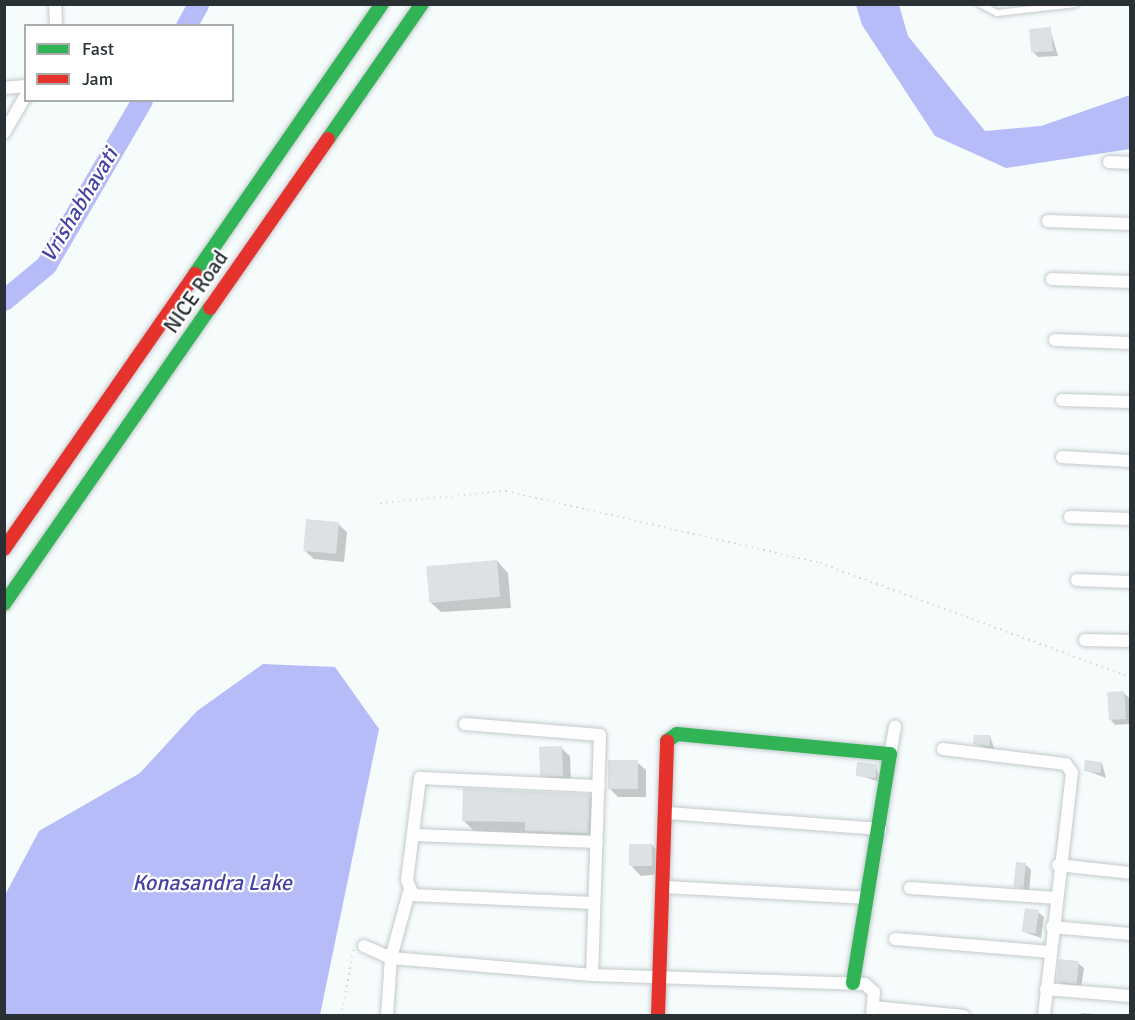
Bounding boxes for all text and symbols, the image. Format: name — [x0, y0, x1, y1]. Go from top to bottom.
legend — [24, 24, 234, 102]
text: Fast — [82, 38, 114, 60]
text: Jam — [82, 68, 113, 90]
water label: Vrishabhavati — [35, 143, 123, 267]
street label: NICE Road — [159, 246, 233, 338]
water label: Konasandra Lake — [132, 870, 292, 896]

